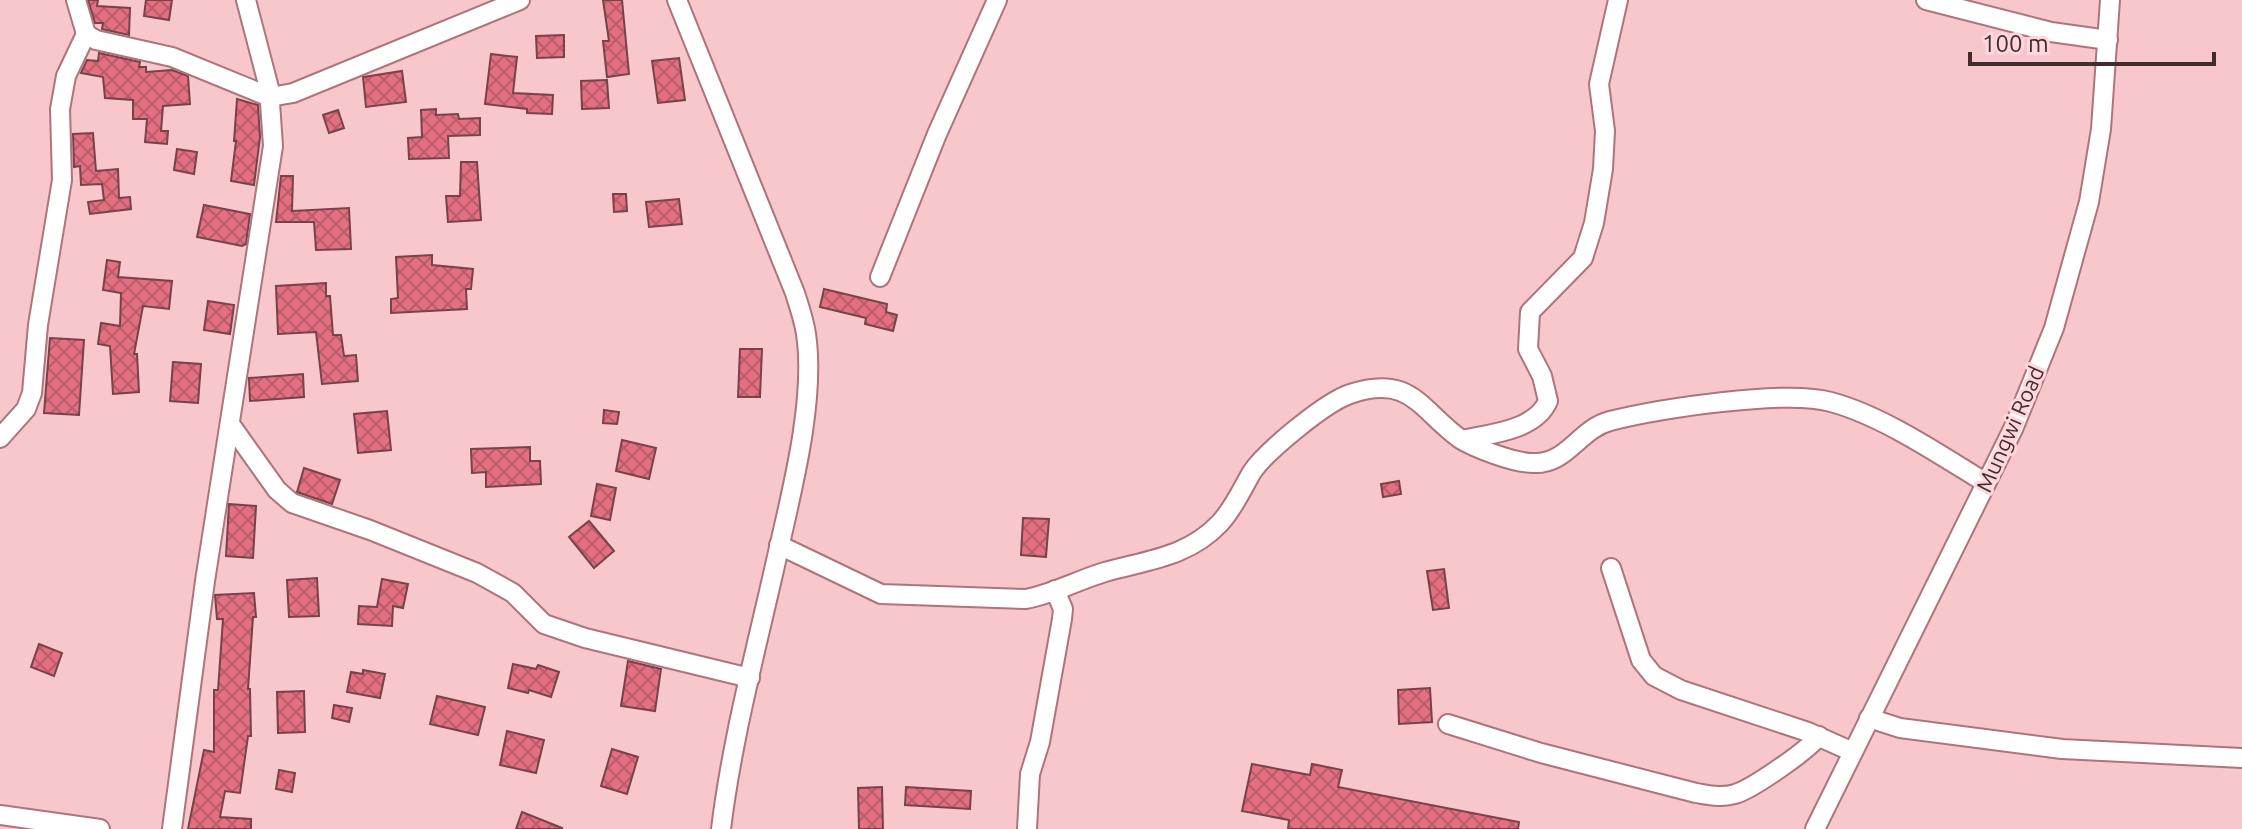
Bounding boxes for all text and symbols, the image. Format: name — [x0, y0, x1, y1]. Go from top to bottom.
scale bar — [1970, 16, 2214, 66]
text: 100 m — [1982, 30, 2049, 57]
street label: Mungwi Road — [1971, 362, 2048, 496]

